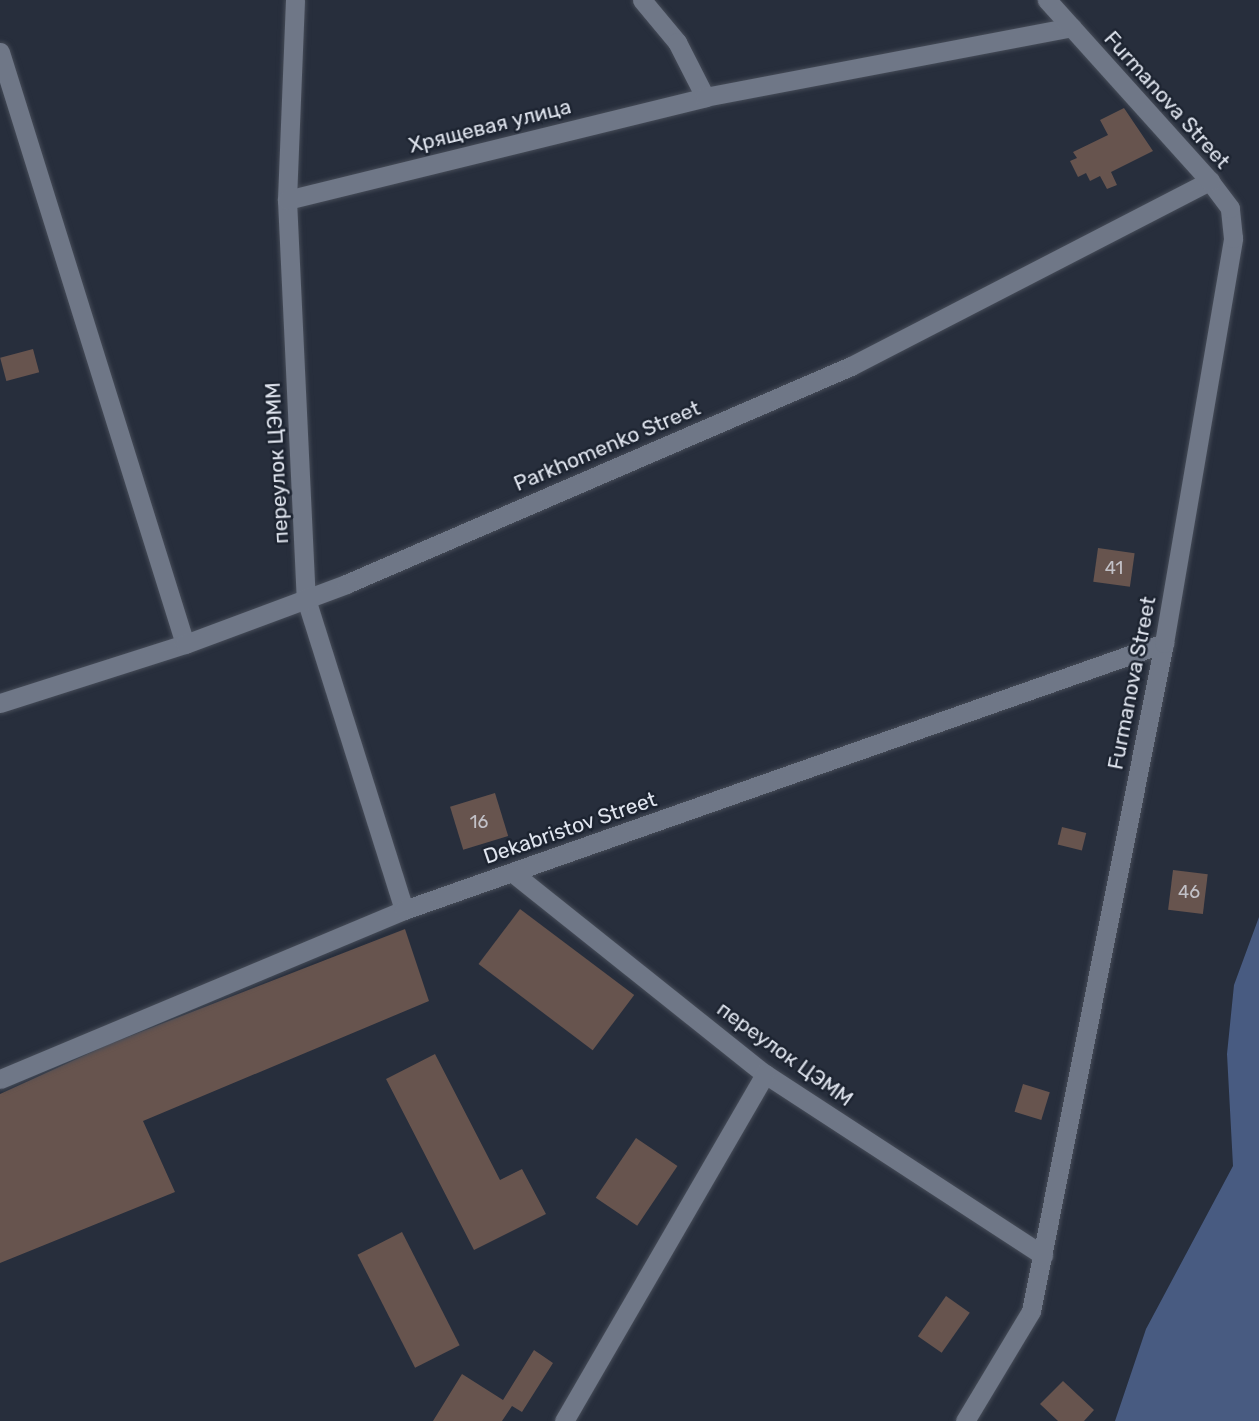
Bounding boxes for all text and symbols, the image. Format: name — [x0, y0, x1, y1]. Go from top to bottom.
street label: Furmanova Street — [1099, 26, 1235, 174]
street label: Хрящевая улица — [406, 94, 574, 158]
street label: переулок ЦЭММ — [260, 382, 294, 544]
street label: Parkhomenko Street — [510, 395, 704, 497]
house number: 41 — [1105, 557, 1123, 579]
street label: Furmanova Street — [1103, 594, 1161, 772]
street label: Dekabristov Street — [480, 786, 660, 870]
house number: 16 — [470, 811, 488, 833]
house number: 46 — [1178, 881, 1200, 903]
street label: переулок ЦЭММ — [712, 996, 858, 1112]

